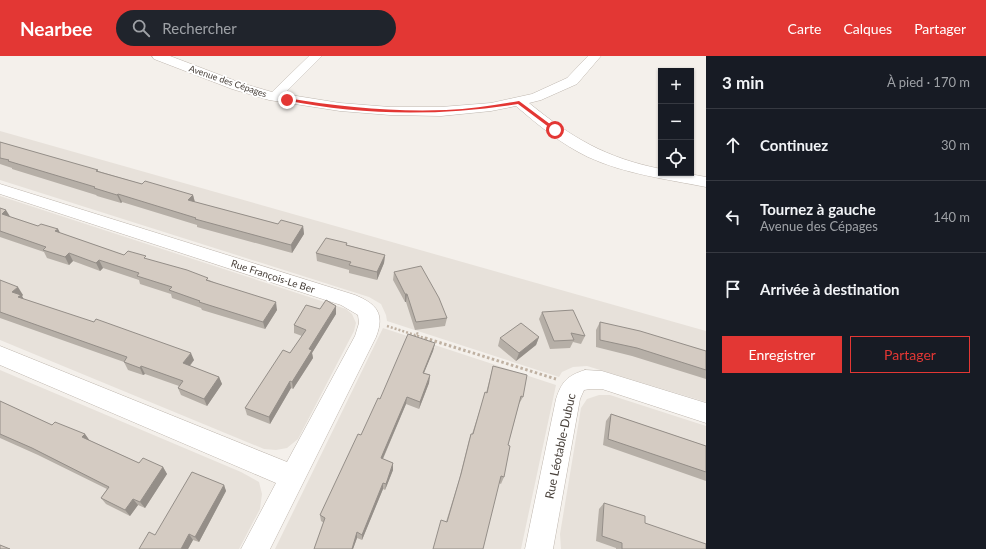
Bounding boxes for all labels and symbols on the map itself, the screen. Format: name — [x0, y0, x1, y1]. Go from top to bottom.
street label: Avenue des Cépages — [188, 63, 268, 100]
route end — [278, 91, 296, 109]
route start — [546, 121, 564, 139]
street label: Rue François-Le Ber — [230, 257, 317, 295]
street label: Rue Léotable-Dubuc — [541, 392, 579, 500]

